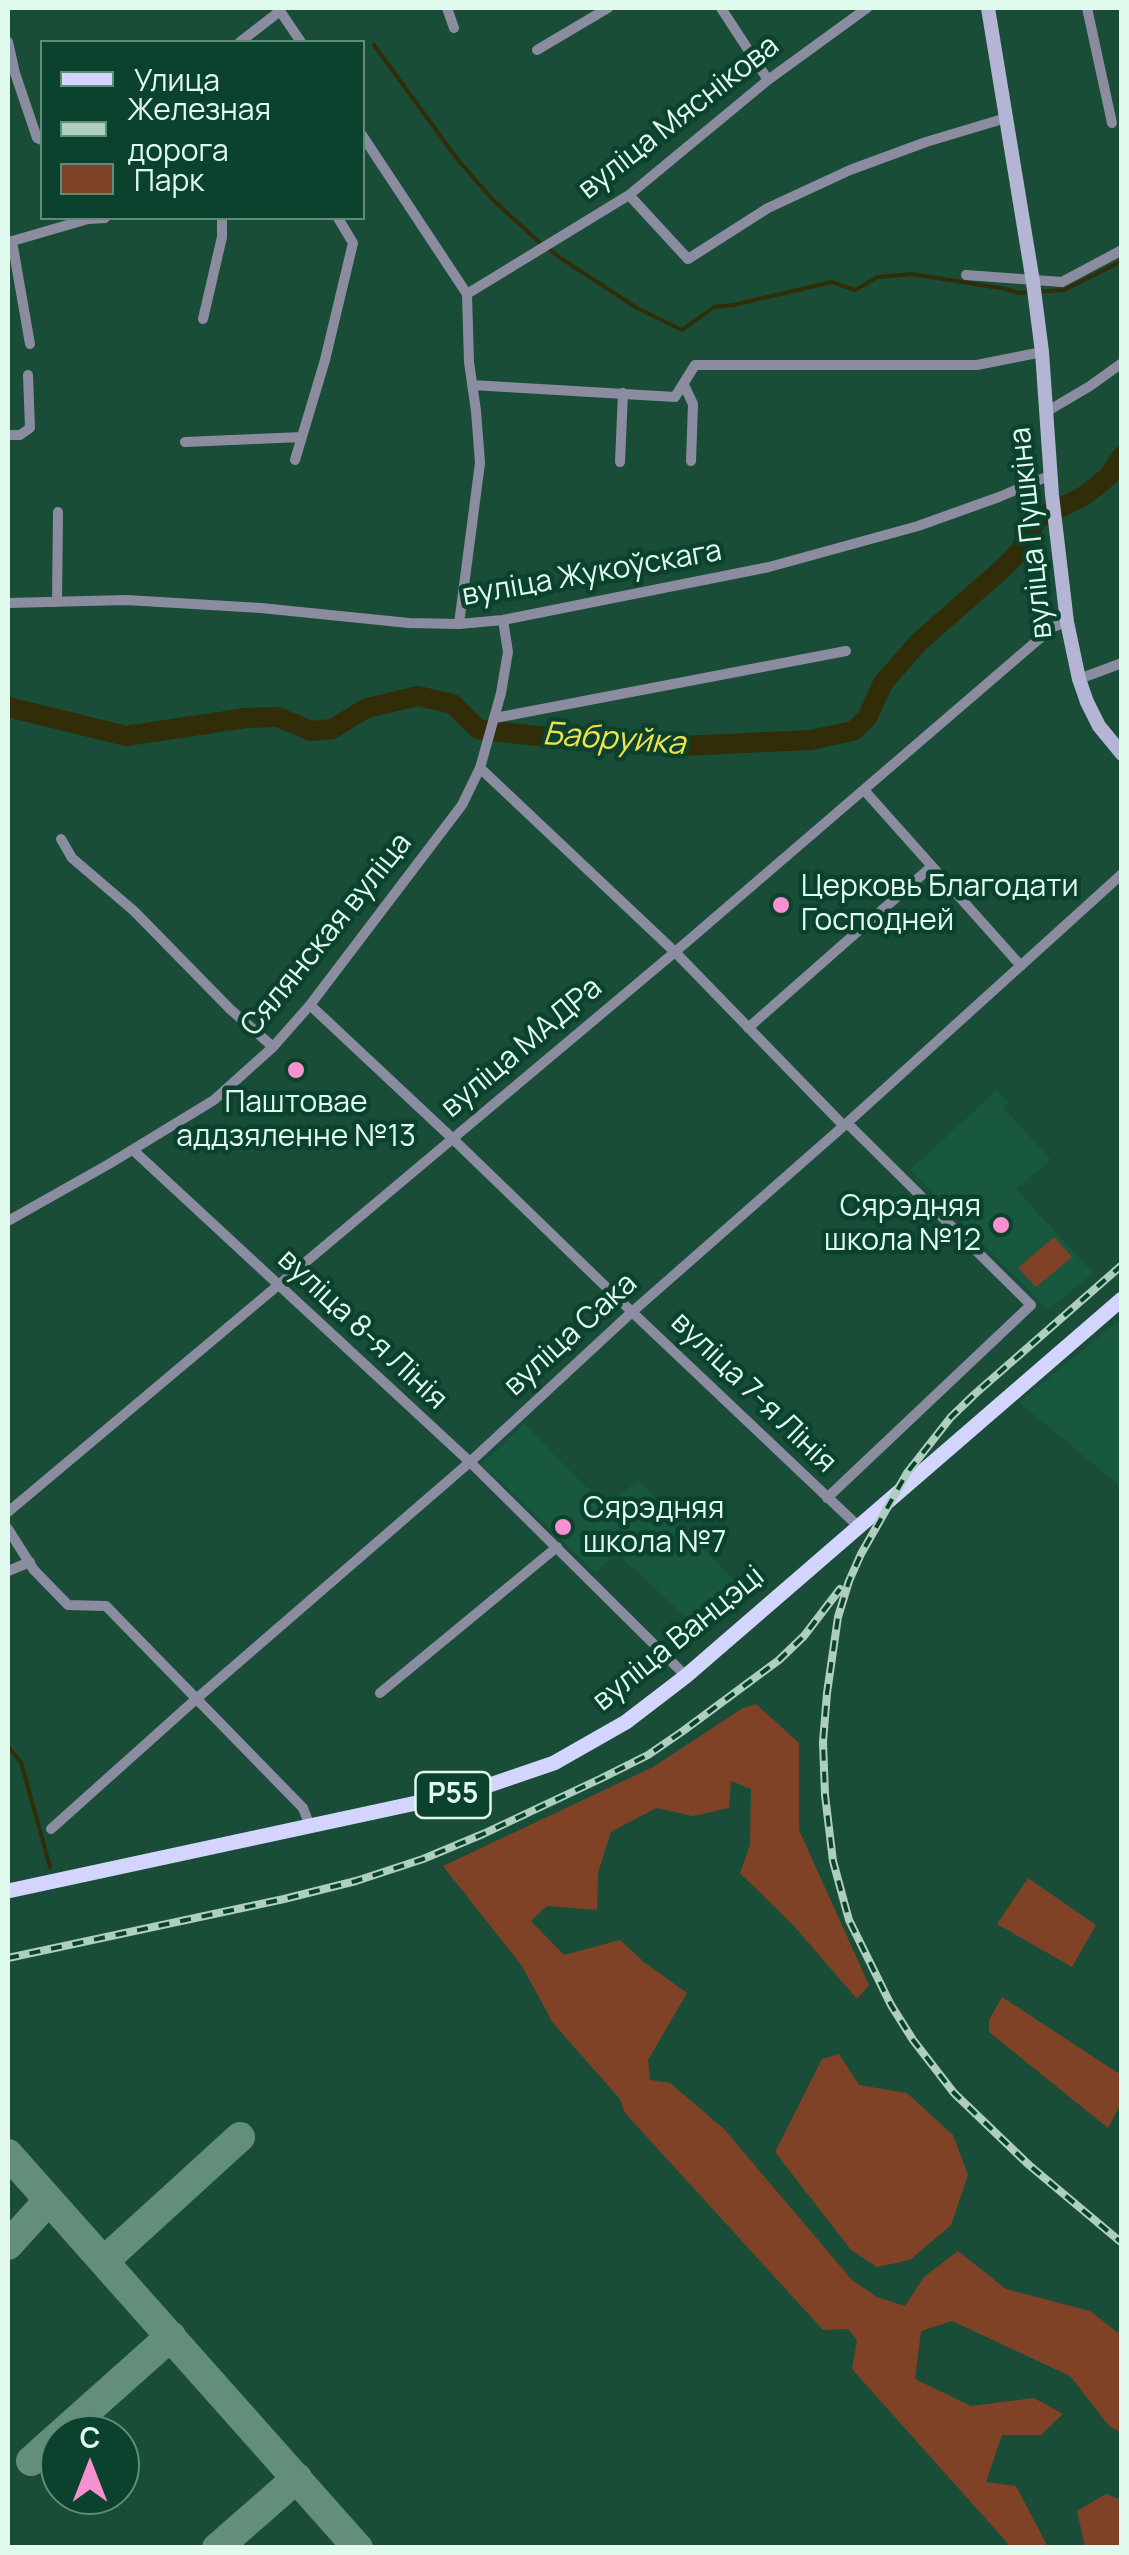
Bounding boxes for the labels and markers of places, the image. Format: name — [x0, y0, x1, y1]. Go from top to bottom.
place label: Церковь Благодати Господней — [801, 870, 1079, 940]
marker: Церковь Благодати Господней — [770, 894, 792, 916]
marker: Паштовае аддзяленне №13 — [285, 1059, 307, 1081]
place label: Паштовае аддзяленне №13 — [176, 1086, 416, 1156]
place label: Сярэдняя школа №12 — [824, 1190, 981, 1260]
marker: Сярэдняя школа №12 — [990, 1214, 1012, 1236]
place label: Сярэдняя школа №7 — [583, 1492, 726, 1562]
marker: Сярэдняя школа №7 — [552, 1516, 574, 1538]

